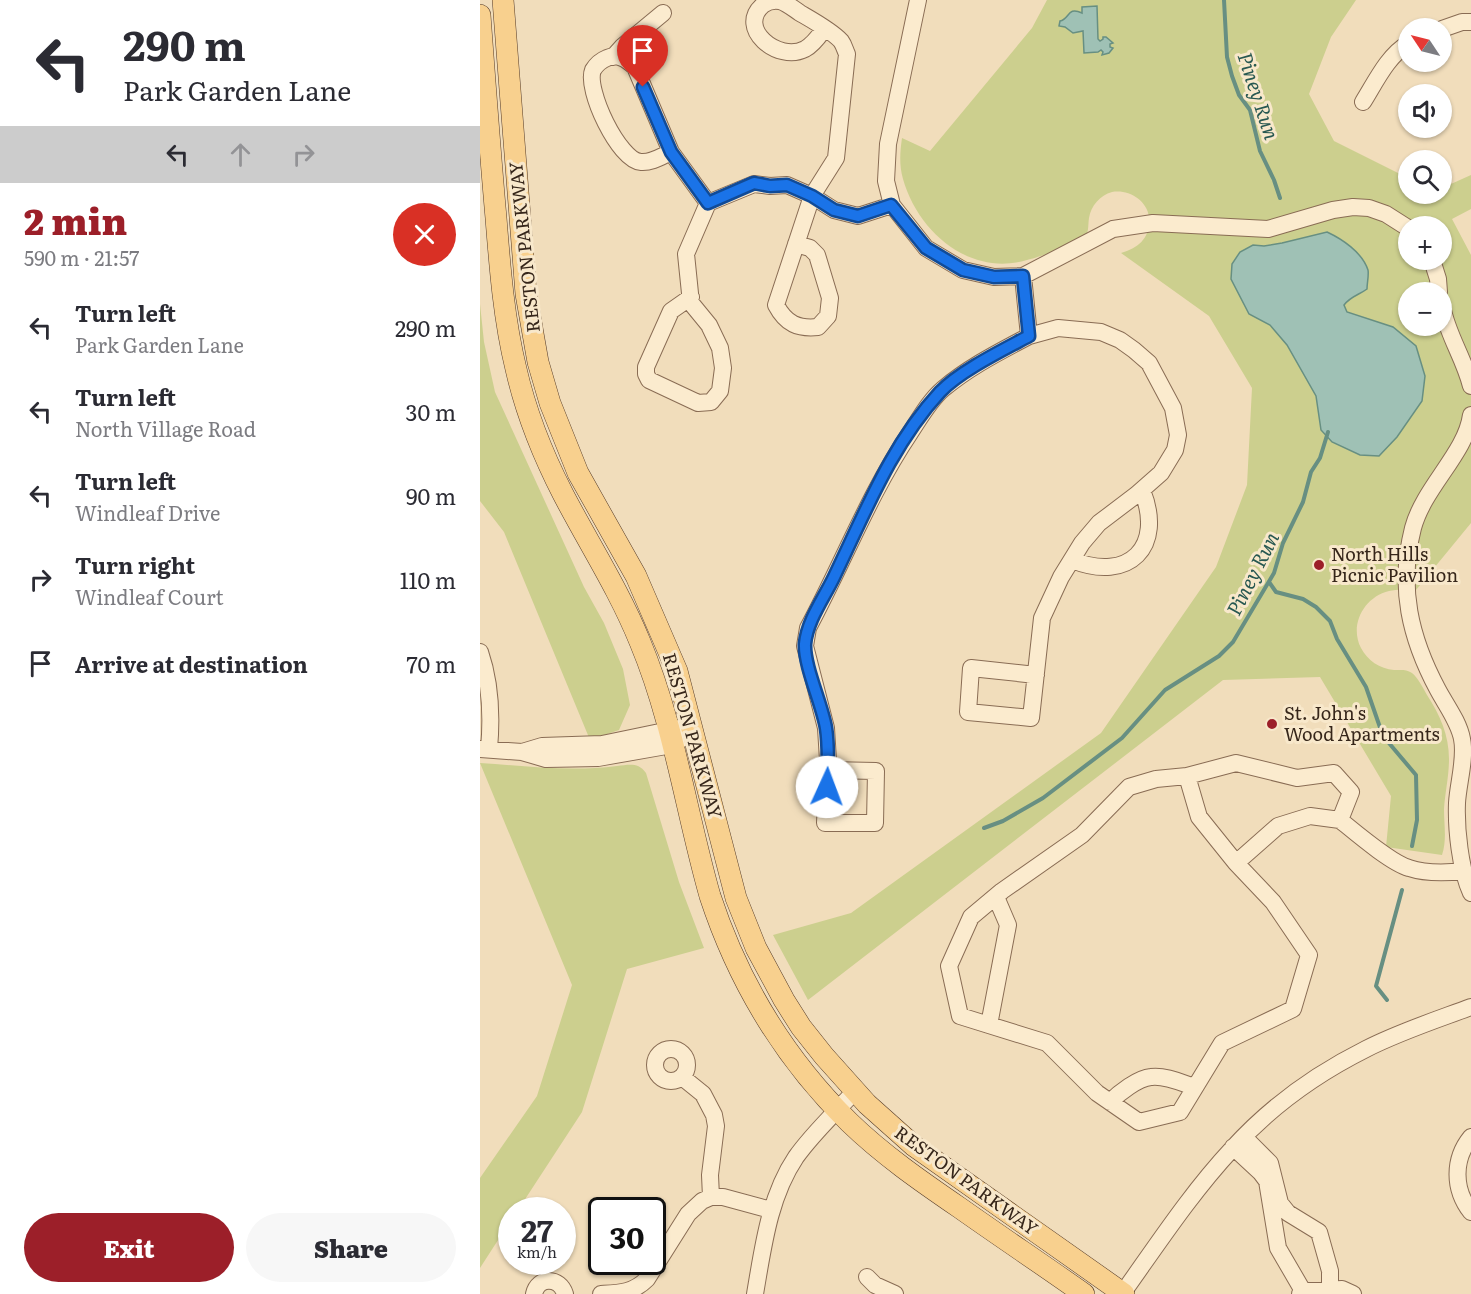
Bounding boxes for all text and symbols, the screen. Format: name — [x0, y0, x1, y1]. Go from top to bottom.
text: 290 m — [123, 12, 246, 74]
north arrow — [1398, 18, 1452, 72]
map controls — [1398, 18, 1452, 336]
icon: left — [24, 24, 102, 102]
pin — [617, 25, 668, 87]
icon: arrive — [626, 34, 659, 67]
water label: Piney Run — [1232, 48, 1288, 143]
text: Park Garden Lane — [123, 69, 351, 109]
button: sound — [1398, 84, 1452, 138]
icon: left — [161, 138, 194, 171]
icon: ahead — [224, 138, 257, 171]
icon: right — [287, 138, 320, 171]
button: search — [1398, 150, 1452, 204]
street label: RESTON PARKWAY — [501, 160, 546, 334]
text: 2 min — [24, 193, 127, 246]
button: close — [393, 203, 456, 266]
button: + — [1398, 216, 1452, 270]
text: 590 m · 21:57 — [24, 242, 139, 272]
button: − — [1398, 282, 1452, 336]
text: Turn left — [75, 296, 176, 329]
icon: left — [24, 311, 57, 344]
text: 290 m — [395, 311, 456, 344]
text: Park Garden Lane — [75, 329, 244, 359]
text: Turn left — [75, 380, 176, 413]
icon: left — [24, 395, 57, 428]
text: 30 m — [406, 395, 456, 428]
text: North Village Road — [75, 413, 256, 443]
text: Turn left — [75, 464, 176, 497]
icon: left — [24, 479, 57, 512]
text: 90 m — [406, 479, 456, 512]
text: Windleaf Drive — [75, 497, 220, 527]
water label: Piney Run — [1217, 526, 1285, 620]
place label: North Hills Picnic Pavilion — [1331, 540, 1458, 588]
text: Turn right — [75, 548, 195, 581]
marker: North Hills Picnic Pavilion — [1312, 558, 1326, 572]
icon: right — [24, 563, 57, 596]
text: 110 m — [400, 563, 456, 596]
text: Windleaf Court — [75, 581, 224, 611]
icon: arrive — [24, 647, 57, 680]
text: Arrive at destination — [75, 647, 308, 680]
text: 70 m — [406, 647, 456, 680]
street label: RESTON PARKWAY — [657, 649, 730, 822]
place label: St. John's Wood Apartments — [1284, 699, 1440, 747]
marker: St. John's Wood Apartments — [1265, 717, 1279, 731]
position arrow — [795, 755, 859, 819]
street label: RESTON PARKWAY — [890, 1118, 1044, 1241]
speed limit sign: 30 — [588, 1197, 666, 1275]
text: 27 — [521, 1207, 553, 1251]
button: Exit — [24, 1213, 234, 1282]
button: Share — [246, 1213, 456, 1282]
text: km/h — [517, 1240, 557, 1263]

